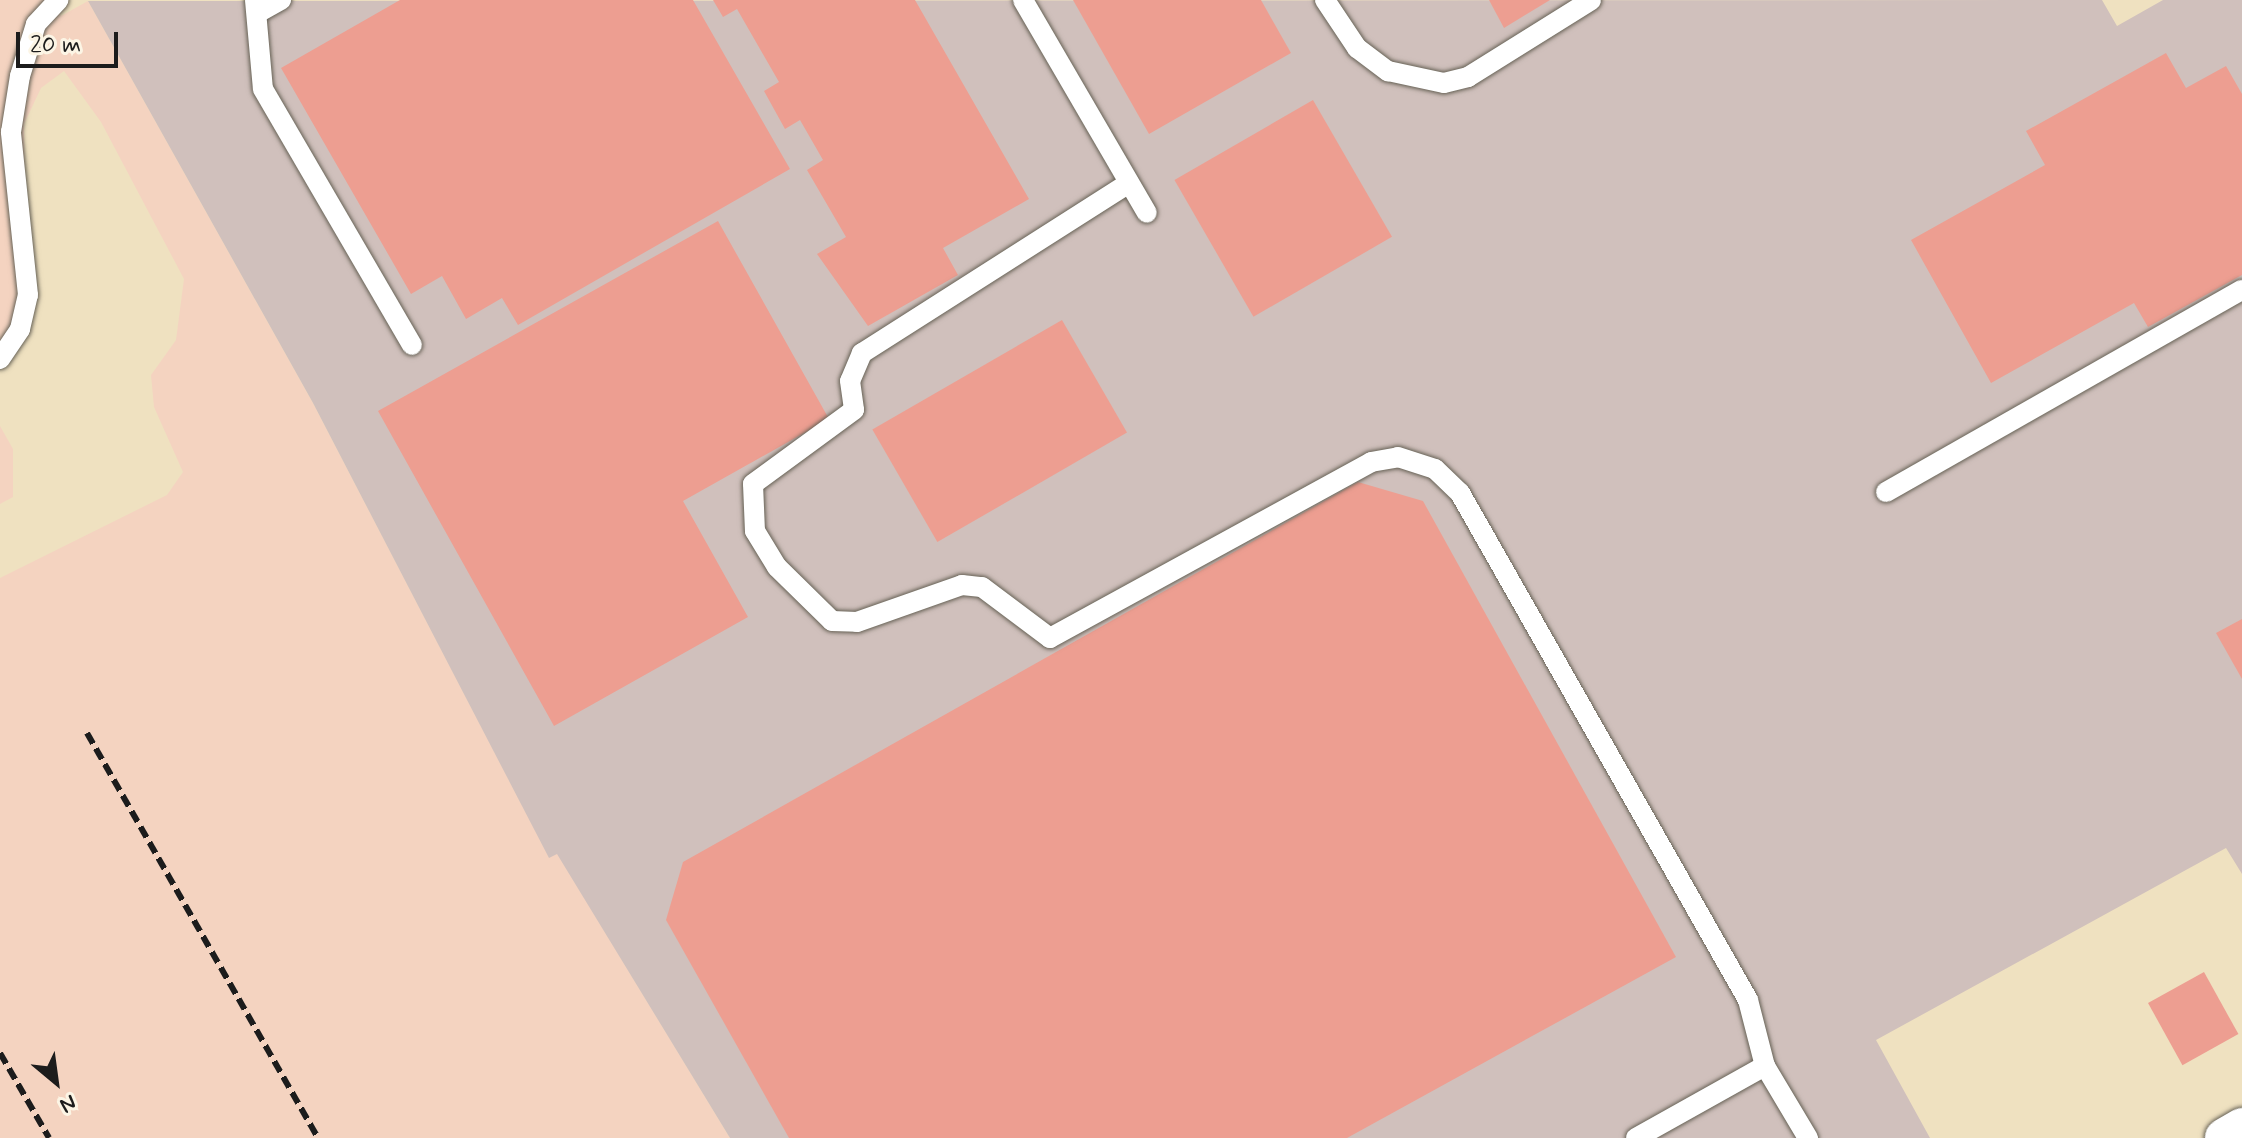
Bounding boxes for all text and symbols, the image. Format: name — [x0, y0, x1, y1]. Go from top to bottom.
scale bar — [20, 16, 122, 66]
text: 20 m — [30, 30, 81, 61]
north arrow — [16, 1042, 96, 1122]
text: N — [54, 1087, 81, 1119]

